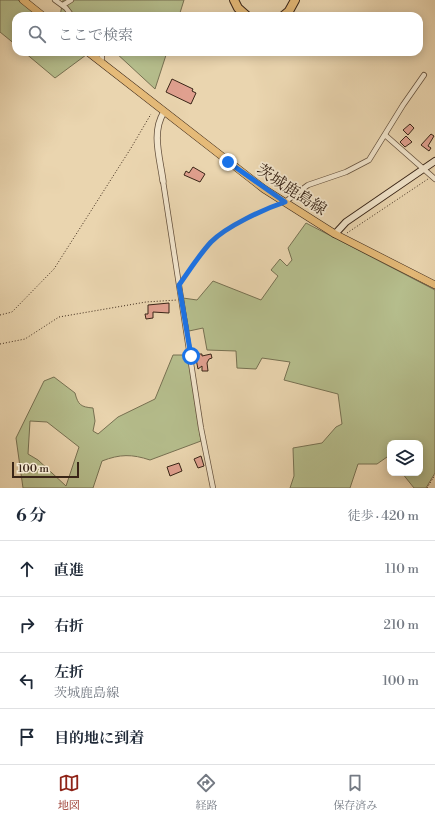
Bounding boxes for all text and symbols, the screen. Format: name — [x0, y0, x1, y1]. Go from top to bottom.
search box — [12, 12, 423, 56]
icon: search — [26, 23, 48, 45]
text: ここで検索 — [58, 26, 133, 45]
route end — [219, 153, 237, 171]
street label: 茨城鹿島線 — [252, 160, 330, 220]
route start — [182, 347, 200, 365]
map controls — [387, 440, 423, 476]
button: layers — [387, 440, 423, 476]
scale bar — [12, 460, 79, 479]
text: 100 m — [18, 462, 49, 476]
text: 6 分 — [16, 505, 46, 527]
text: 徒歩 · 420 m — [348, 508, 419, 524]
icon: ahead — [16, 558, 38, 580]
text: 直進 — [54, 561, 84, 580]
text: 110 m — [385, 561, 419, 577]
icon: right — [16, 614, 38, 636]
text: 右折 — [54, 617, 84, 636]
text: 210 m — [384, 617, 419, 633]
text: 左折 — [54, 663, 84, 682]
icon: left — [16, 670, 38, 692]
text: 100 m — [383, 673, 419, 689]
text: 茨城鹿島線 — [54, 685, 119, 701]
icon: arrive — [16, 726, 38, 748]
text: 目的地に到着 — [54, 729, 144, 748]
tab: 地図 — [58, 772, 80, 813]
tab: 経路 — [195, 772, 217, 813]
tab: 保存済み — [333, 772, 377, 813]

